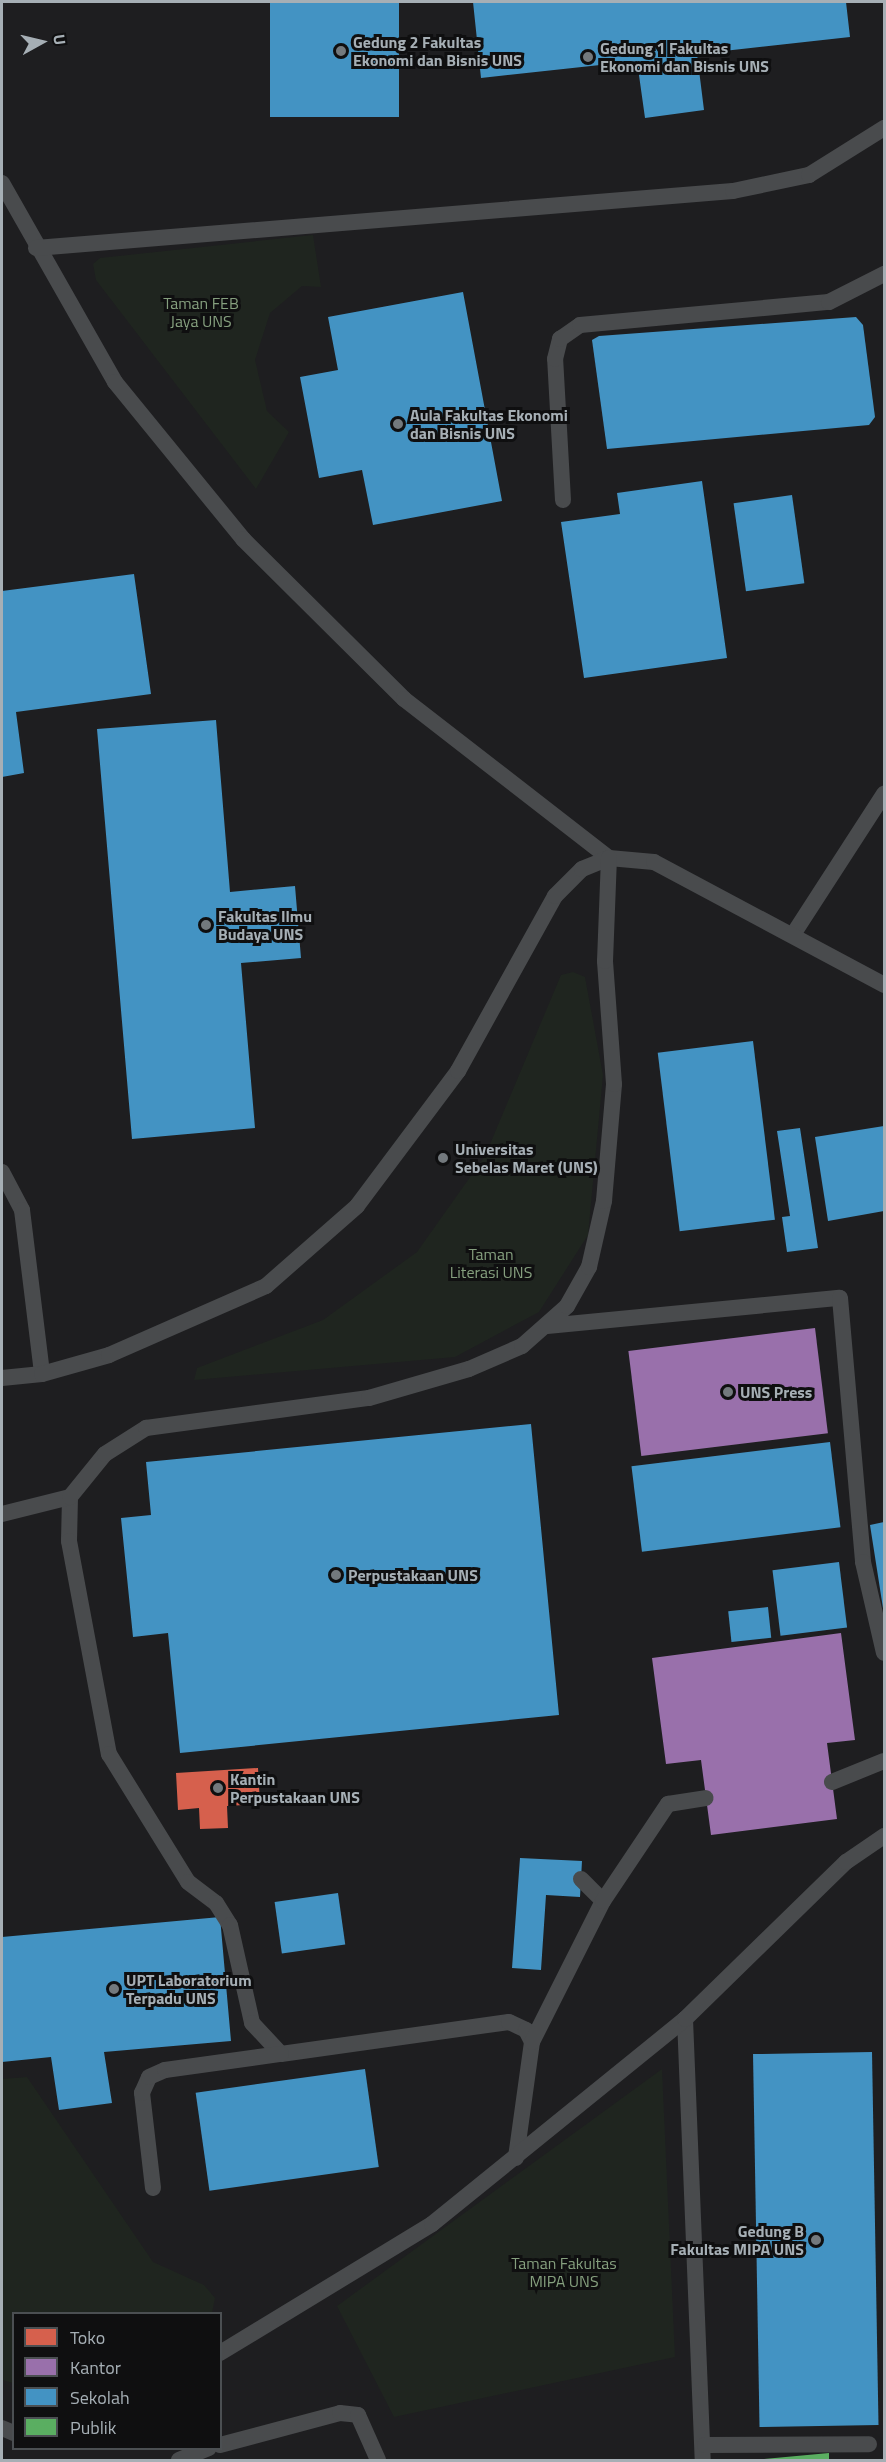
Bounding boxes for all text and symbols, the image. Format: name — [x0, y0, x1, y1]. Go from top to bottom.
north arrow — [12, 12, 72, 72]
place label: Gedung 2 Fakultas Ekonomi dan Bisnis UNS — [353, 32, 522, 70]
text: U — [47, 33, 72, 46]
place label: Gedung 1 Fakultas Ekonomi dan Bisnis UNS — [600, 38, 769, 76]
marker: Gedung 2 Fakultas Ekonomi dan Bisnis UNS — [334, 44, 348, 58]
marker: Gedung 1 Fakultas Ekonomi dan Bisnis UNS — [581, 50, 595, 64]
park label: Taman FEB Jaya UNS — [163, 293, 239, 331]
place label: Aula Fakultas Ekonomi dan Bisnis UNS — [410, 405, 568, 443]
marker: Aula Fakultas Ekonomi dan Bisnis UNS — [391, 417, 405, 431]
place label: Fakultas Ilmu Budaya UNS — [218, 906, 312, 944]
marker: Fakultas Ilmu Budaya UNS — [199, 918, 213, 932]
place label: Universitas Sebelas Maret (UNS) — [455, 1139, 598, 1177]
marker: Universitas Sebelas Maret (UNS) — [436, 1151, 450, 1165]
park label: Taman Literasi UNS — [450, 1244, 532, 1282]
place label: UNS Press — [740, 1382, 812, 1402]
marker: UNS Press — [721, 1385, 735, 1399]
place label: Perpustakaan UNS — [348, 1565, 478, 1585]
marker: Perpustakaan UNS — [329, 1568, 343, 1582]
place label: Kantin Perpustakaan UNS — [230, 1769, 360, 1807]
marker: Kantin Perpustakaan UNS — [211, 1781, 225, 1795]
place label: UPT Laboratorium Terpadu UNS — [126, 1970, 252, 2008]
marker: UPT Laboratorium Terpadu UNS — [107, 1982, 121, 1996]
place label: Gedung B Fakultas MIPA UNS — [670, 2221, 804, 2259]
marker: Gedung B Fakultas MIPA UNS — [809, 2233, 823, 2247]
park label: Taman Fakultas MIPA UNS — [511, 2253, 617, 2291]
legend — [12, 2312, 222, 2450]
text: Toko — [70, 2324, 105, 2351]
text: Kantor — [70, 2354, 121, 2381]
text: Sekolah — [70, 2384, 130, 2411]
text: Publik — [70, 2414, 116, 2441]

